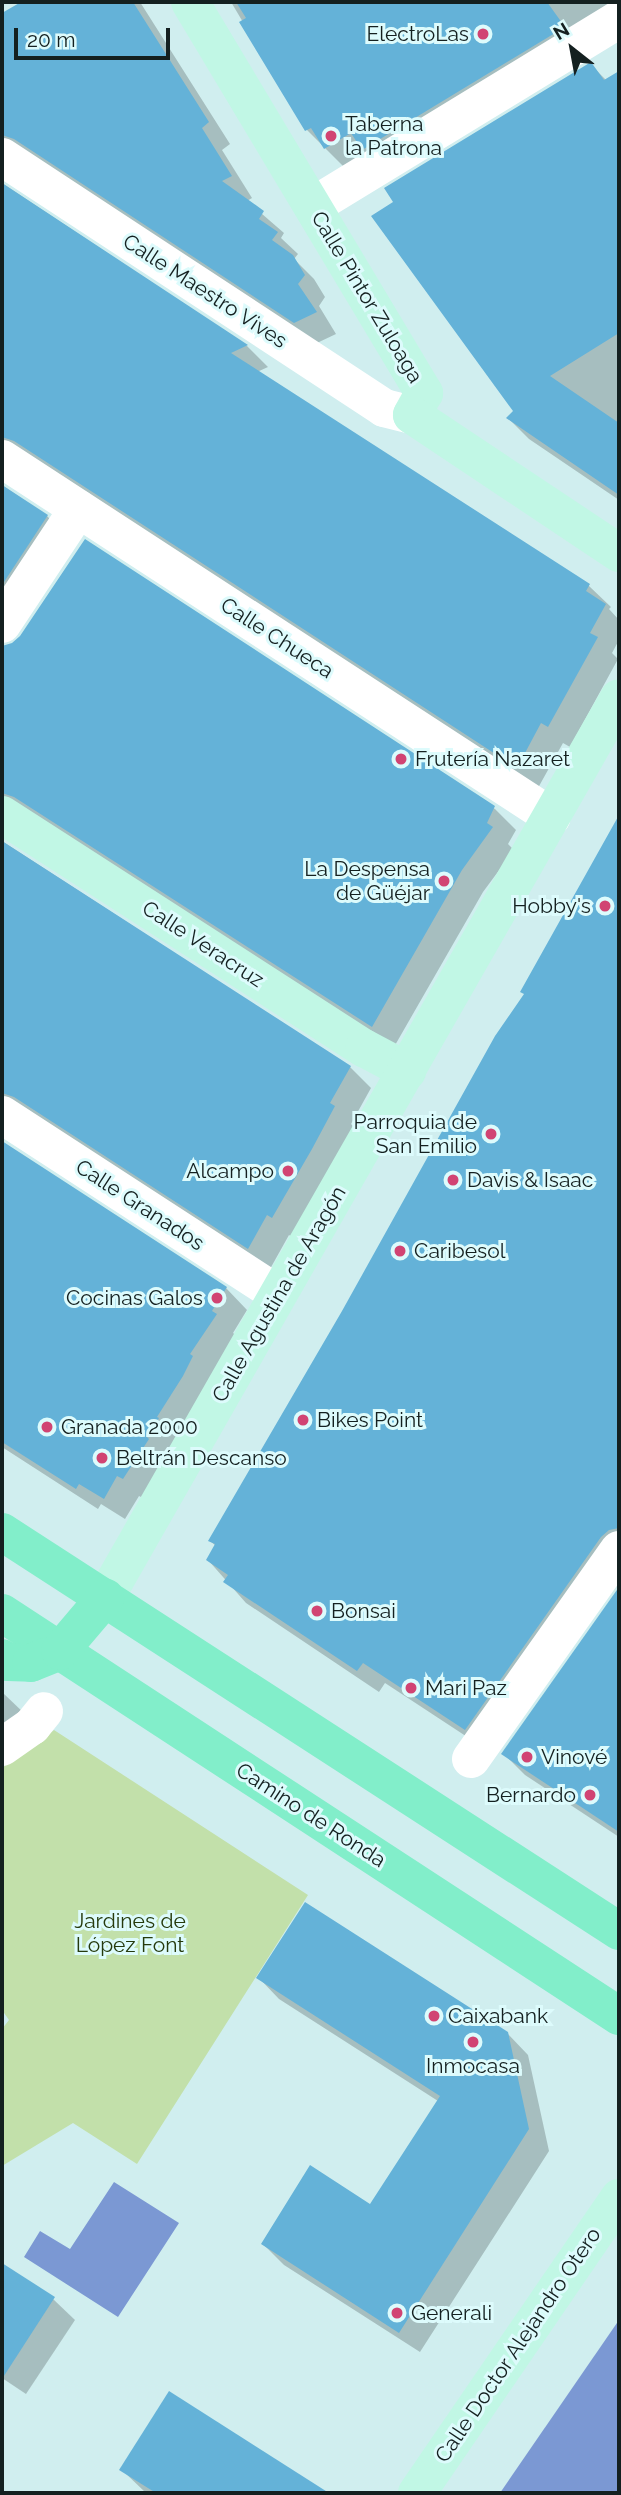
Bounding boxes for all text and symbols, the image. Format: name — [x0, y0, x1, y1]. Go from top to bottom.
scale bar — [18, 14, 173, 58]
north arrow — [537, 14, 607, 84]
text: N — [549, 18, 573, 44]
place label: ElectroLas — [366, 21, 469, 47]
marker: ElectroLas — [475, 26, 491, 42]
text: 20 m — [27, 27, 75, 52]
place label: Taberna la Patrona — [345, 111, 442, 161]
marker: Taberna la Patrona — [323, 128, 339, 144]
street label: Calle Pintor Zuloaga — [306, 206, 428, 388]
street label: Calle Maestro Vives — [118, 228, 292, 354]
street label: Calle Chueca — [216, 592, 338, 684]
place label: Frutería Nazaret — [415, 746, 570, 772]
marker: Frutería Nazaret — [393, 751, 409, 767]
place label: La Despensa de Güéjar — [304, 856, 430, 906]
marker: La Despensa de Güéjar — [436, 873, 452, 889]
place label: Hobby's — [512, 893, 591, 919]
street label: Calle Veracruz — [137, 895, 269, 993]
marker: Hobby's — [597, 898, 613, 914]
place label: Parroquia de San Emilio — [354, 1109, 477, 1159]
marker: Parroquia de San Emilio — [483, 1126, 499, 1142]
street label: Calle Granados — [71, 1154, 209, 1256]
place label: Alcampo — [186, 1158, 274, 1184]
marker: Alcampo — [280, 1163, 296, 1179]
place label: Davis & Isaac — [467, 1167, 593, 1193]
marker: Davis & Isaac — [445, 1172, 461, 1188]
street label: Calle Agustina de Aragón — [206, 1181, 352, 1407]
place label: Caribesol — [414, 1238, 505, 1264]
marker: Caribesol — [392, 1243, 408, 1259]
place label: Cocinas Galos — [66, 1285, 203, 1311]
marker: Cocinas Galos — [209, 1290, 225, 1306]
place label: Bikes Point — [317, 1407, 423, 1433]
marker: Bikes Point — [295, 1412, 311, 1428]
place label: Granada 2000 — [61, 1414, 198, 1440]
marker: Granada 2000 — [39, 1419, 55, 1435]
place label: Beltrán Descanso — [116, 1445, 287, 1471]
marker: Beltrán Descanso — [94, 1450, 110, 1466]
place label: Bonsai — [331, 1598, 396, 1624]
marker: Bonsai — [309, 1603, 325, 1619]
place label: Mari Paz — [425, 1675, 507, 1701]
marker: Mari Paz — [403, 1680, 419, 1696]
place label: Vinové — [541, 1744, 607, 1770]
marker: Vinové — [519, 1749, 535, 1765]
street label: Camino de Ronda — [232, 1757, 390, 1873]
place label: Bernardo — [486, 1782, 576, 1808]
marker: Bernardo — [582, 1787, 598, 1803]
park label: Jardines de López Font — [74, 1908, 186, 1958]
place label: Caixabank — [448, 2003, 548, 2029]
marker: Caixabank — [426, 2008, 442, 2024]
marker: Inmocasa — [465, 2034, 481, 2050]
place label: Inmocasa — [426, 2053, 520, 2079]
street label: Calle Doctor Alejandro Otero — [430, 2222, 606, 2468]
place label: Generali — [411, 2300, 492, 2326]
marker: Generali — [389, 2305, 405, 2321]

